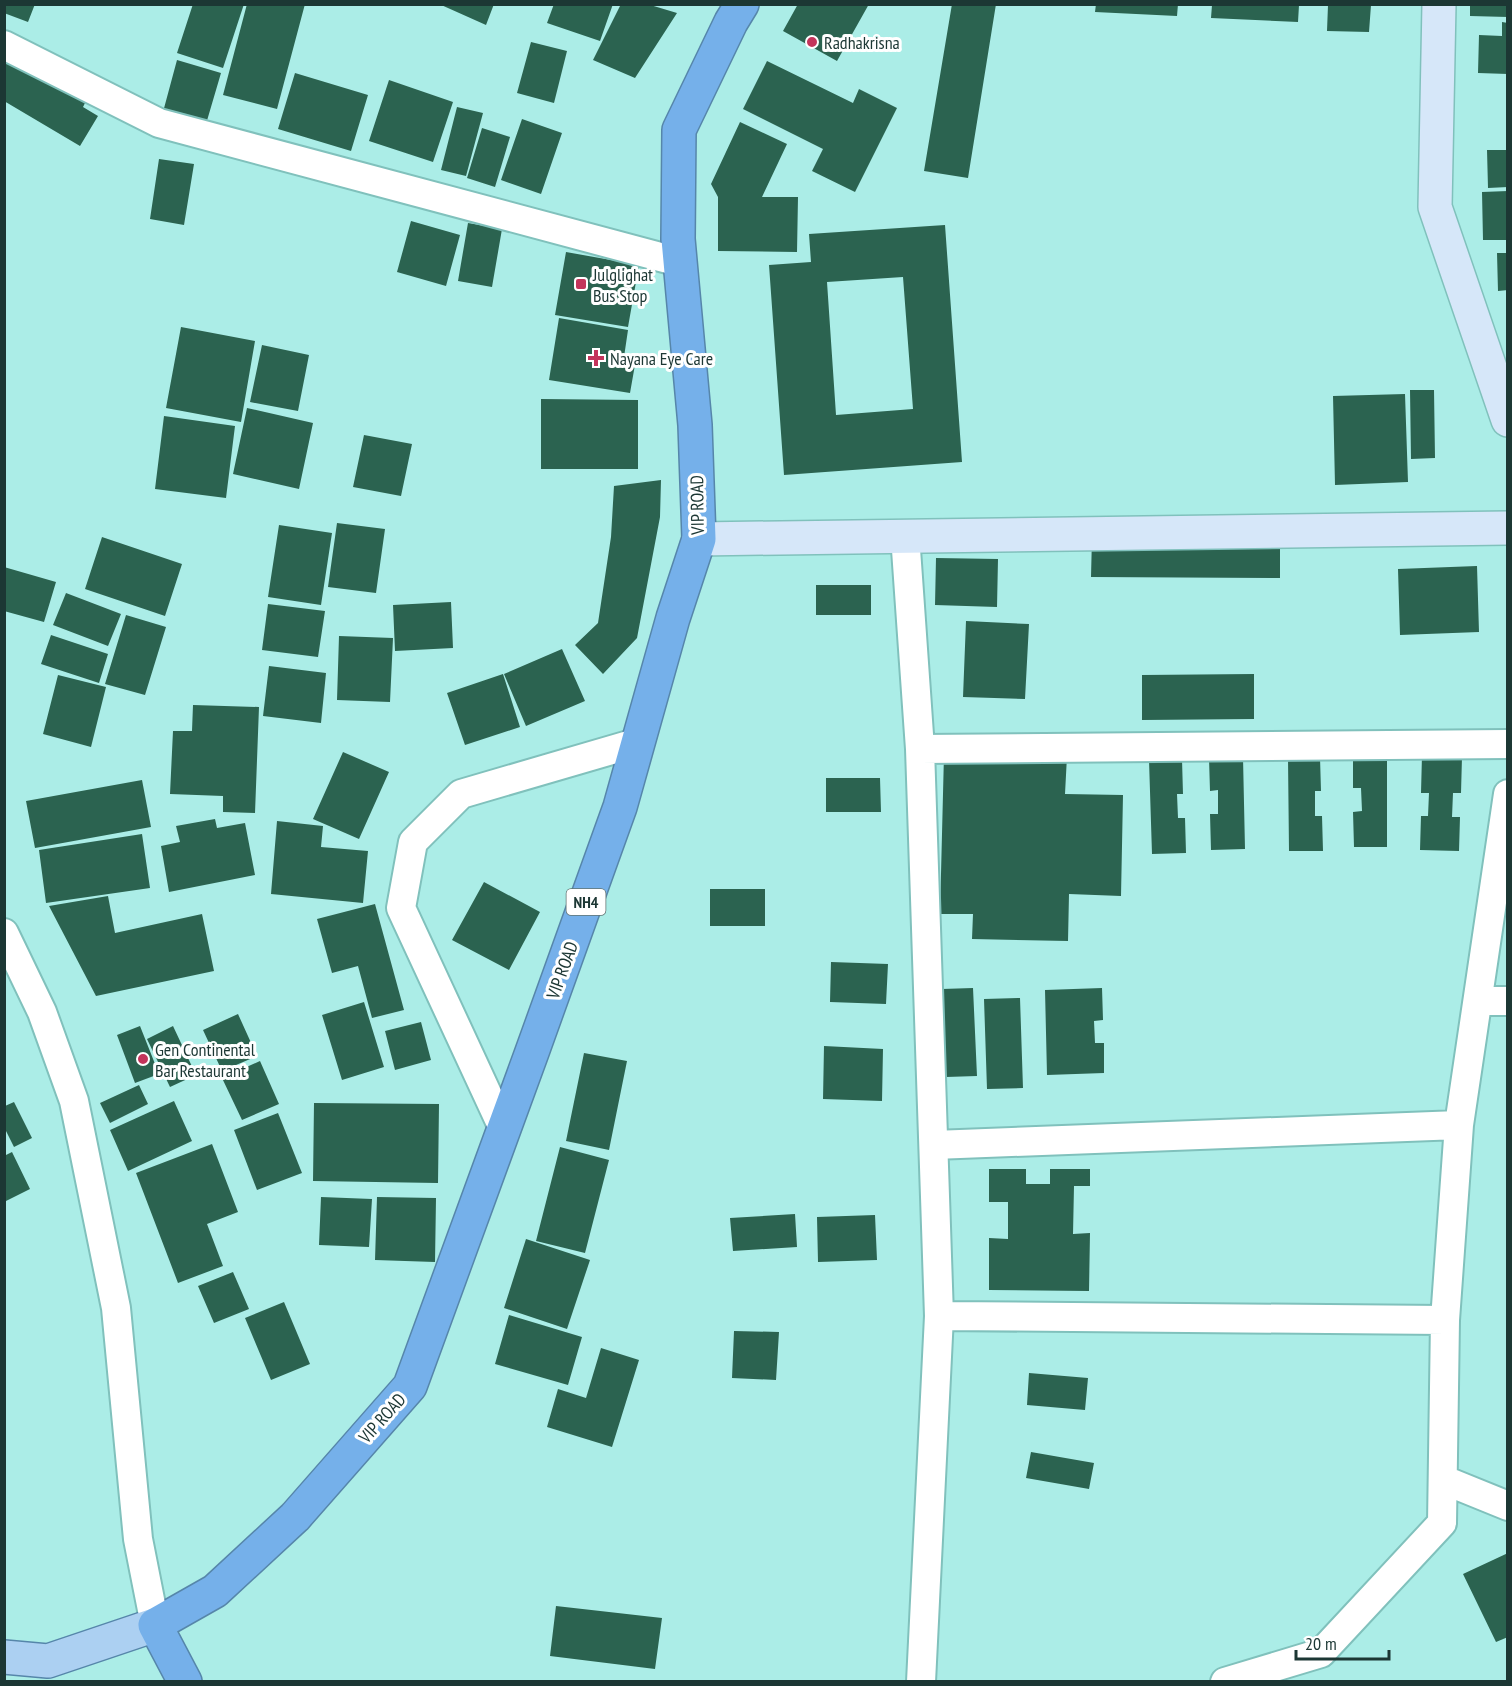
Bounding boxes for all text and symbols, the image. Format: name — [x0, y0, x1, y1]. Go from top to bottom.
place label: Radhakrisna — [824, 31, 900, 54]
marker: Radhakrisna — [805, 35, 819, 49]
place label: Julglighat Bus Stop — [592, 263, 653, 307]
marker: Julglighat Bus Stop — [574, 277, 588, 291]
place label: Nayana Eye Care — [610, 347, 713, 370]
marker: Nayana Eye Care — [587, 349, 605, 367]
street label: VIP ROAD — [685, 475, 709, 536]
road number: NH4 — [566, 889, 606, 915]
street label: VIP ROAD — [541, 938, 583, 1003]
place label: Gen Continental Bar Restaurant — [155, 1038, 256, 1082]
marker: Gen Continental Bar Restaurant — [136, 1052, 150, 1066]
street label: VIP ROAD — [353, 1388, 410, 1449]
scale bar — [1296, 1623, 1389, 1661]
text: 20 m — [1305, 1632, 1337, 1655]

